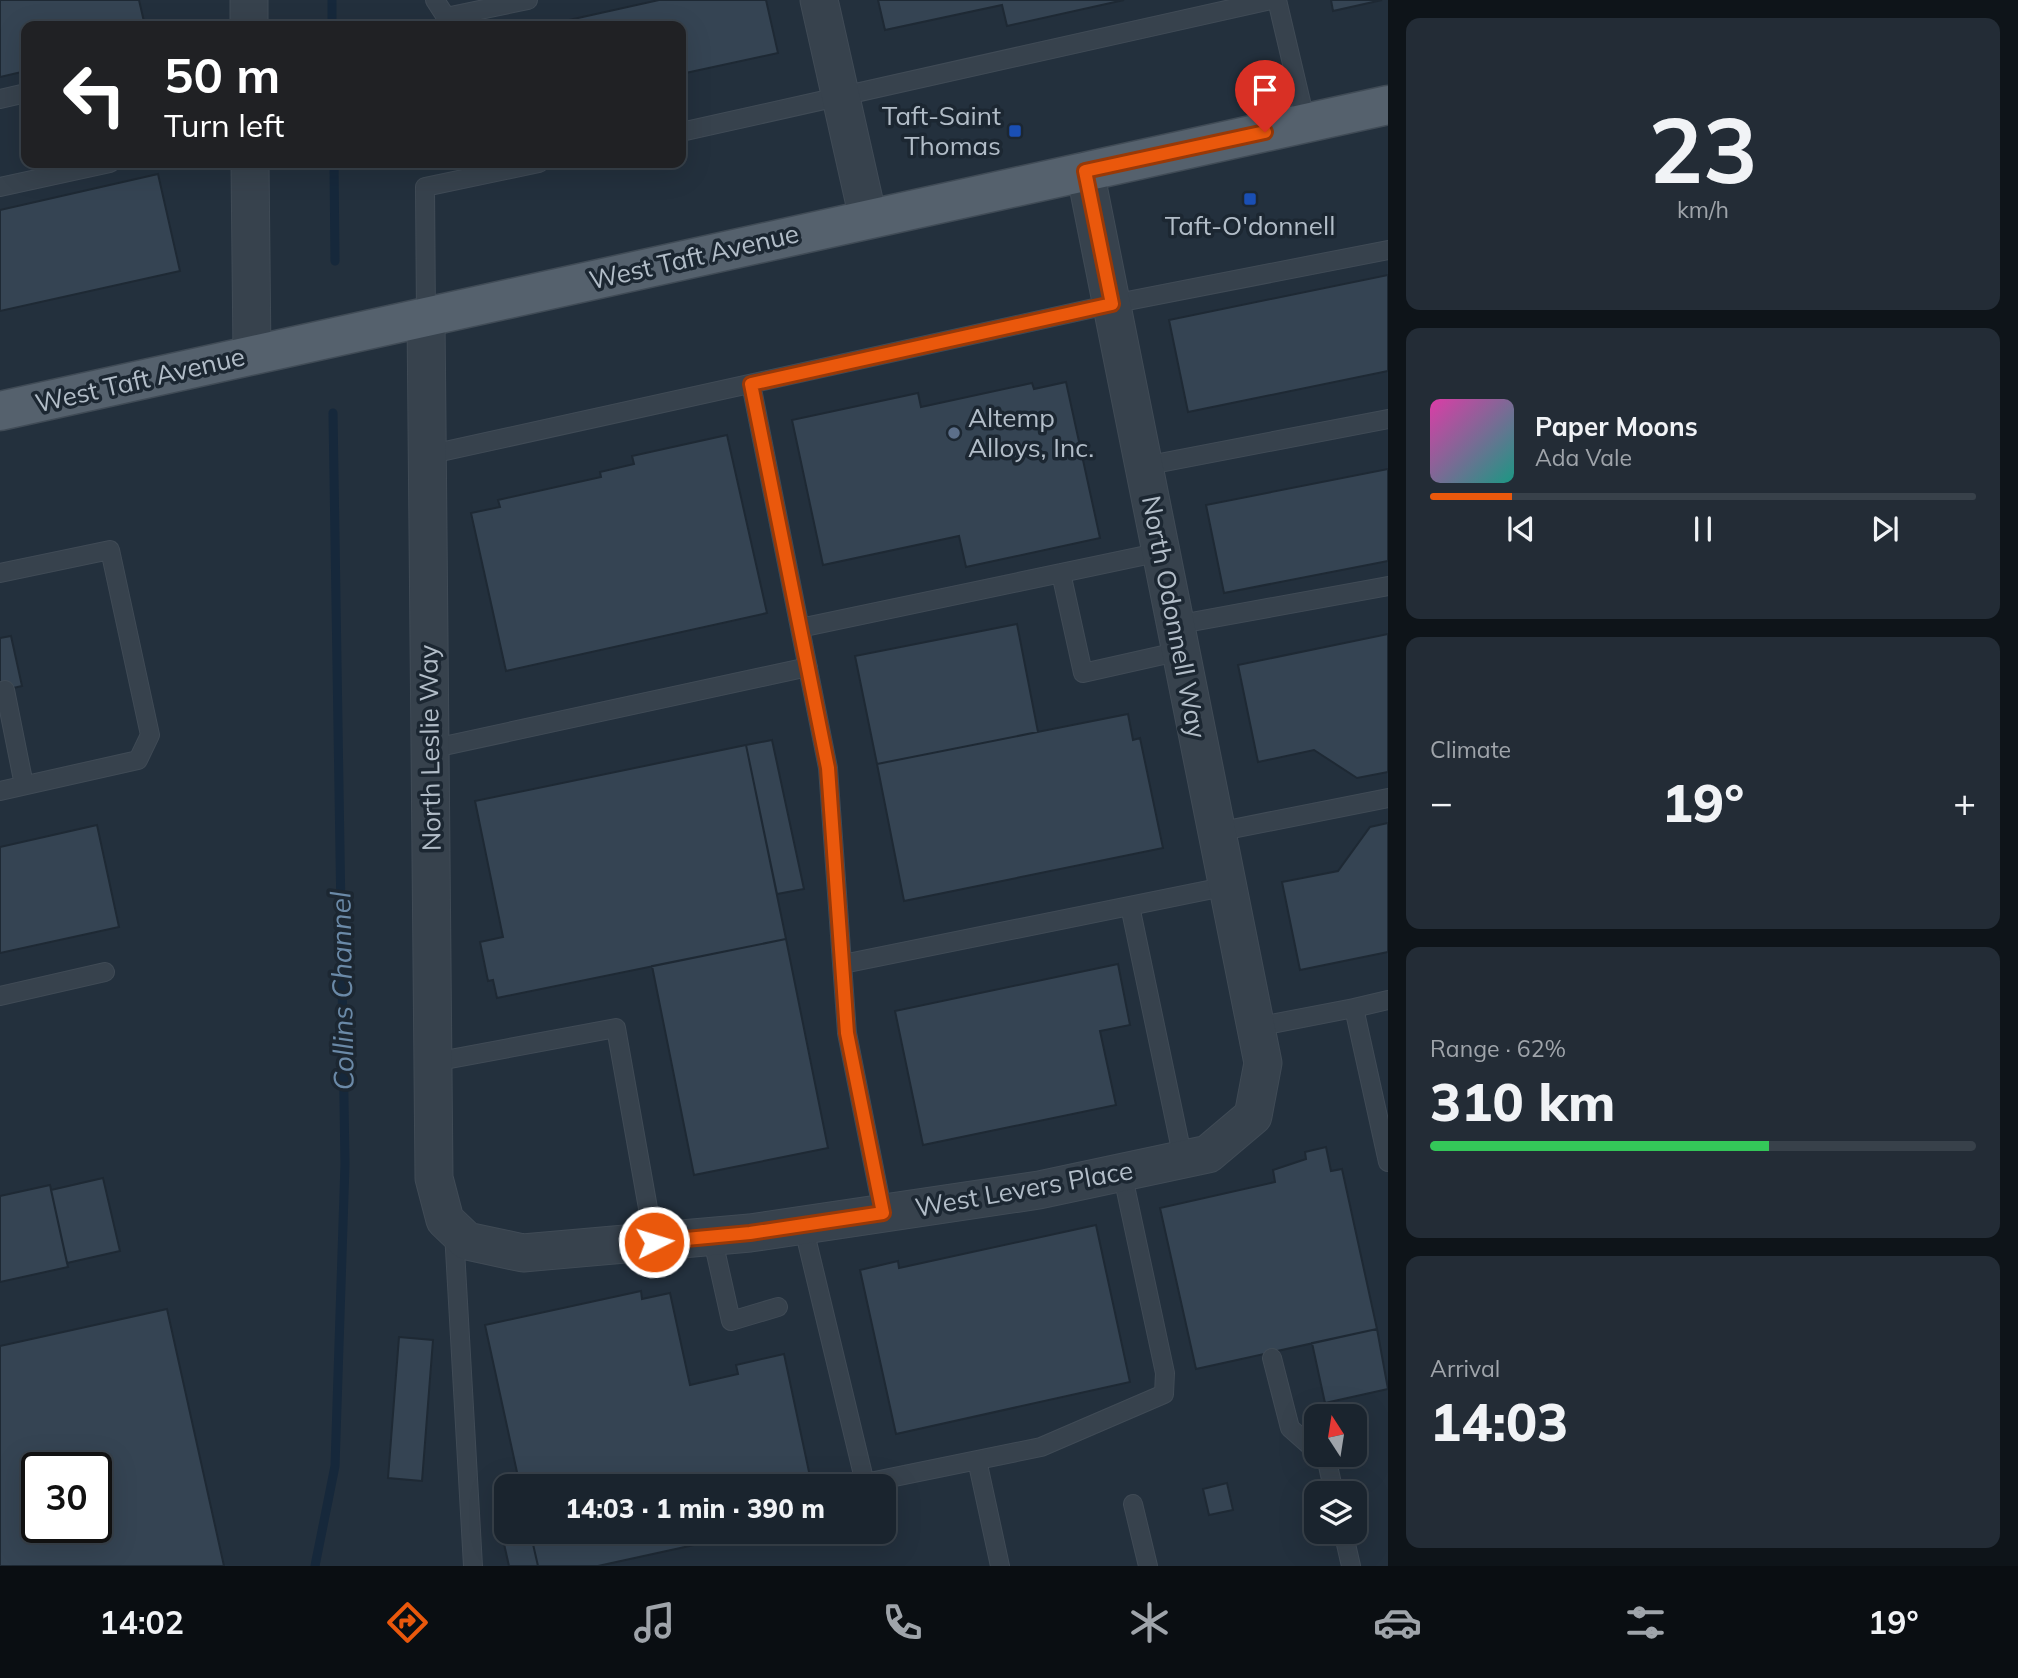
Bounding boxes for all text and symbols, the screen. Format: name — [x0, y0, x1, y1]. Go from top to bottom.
text: 50 m — [164, 44, 280, 105]
icon: left — [49, 49, 140, 140]
pin — [1235, 60, 1295, 132]
icon: arrive — [1246, 71, 1284, 109]
text: 23 — [1648, 92, 1758, 206]
place label: Taft-Saint Thomas — [882, 99, 1001, 162]
text: Turn left — [164, 105, 284, 145]
marker: Taft-Saint Thomas — [1007, 123, 1023, 139]
marker: Taft-O'donnell — [1242, 191, 1258, 207]
text: km/h — [1677, 195, 1729, 224]
place label: Taft-O'donnell — [1165, 209, 1335, 242]
street label: West Taft Avenue — [586, 216, 802, 297]
street label: West Taft Avenue — [32, 339, 248, 420]
place label: Altemp Alloys, Inc. — [968, 401, 1094, 464]
text: Paper Moons — [1535, 410, 1698, 443]
marker: Altemp Alloys, Inc. — [946, 425, 962, 441]
text: Ada Vale — [1535, 443, 1632, 472]
street label: North Odonnell Way — [1135, 493, 1214, 741]
icon: previous — [1502, 510, 1540, 548]
icon: pause — [1684, 510, 1722, 548]
icon: next — [1866, 510, 1904, 548]
street label: North Leslie Way — [411, 644, 448, 852]
text: Climate — [1430, 735, 1511, 764]
text: 19° — [1662, 770, 1744, 835]
text: − — [1430, 778, 1453, 826]
text: + — [1953, 778, 1976, 826]
water label: Collins Channel — [322, 891, 361, 1091]
text: Range · 62% — [1430, 1034, 1566, 1063]
text: 310 km — [1430, 1069, 1615, 1134]
street label: West Levers Place — [913, 1153, 1135, 1224]
position arrow — [617, 1205, 691, 1279]
text: Arrival — [1430, 1354, 1500, 1383]
text: 14:03 — [1430, 1389, 1568, 1454]
north arrow — [1304, 1404, 1367, 1466]
map controls — [1304, 1404, 1367, 1544]
speed limit sign: 30 — [21, 1452, 112, 1543]
button: layers — [1304, 1481, 1367, 1544]
text: 14:03 · 1 min · 390 m — [565, 1492, 825, 1525]
icon: directions — [383, 1598, 432, 1647]
icon: music — [630, 1598, 679, 1647]
icon: phone — [878, 1598, 927, 1647]
icon: climate — [1125, 1598, 1174, 1647]
icon: car — [1373, 1598, 1422, 1647]
icon: filters — [1621, 1598, 1670, 1647]
text: 14:02 — [99, 1602, 184, 1642]
text: 19° — [1868, 1602, 1919, 1642]

